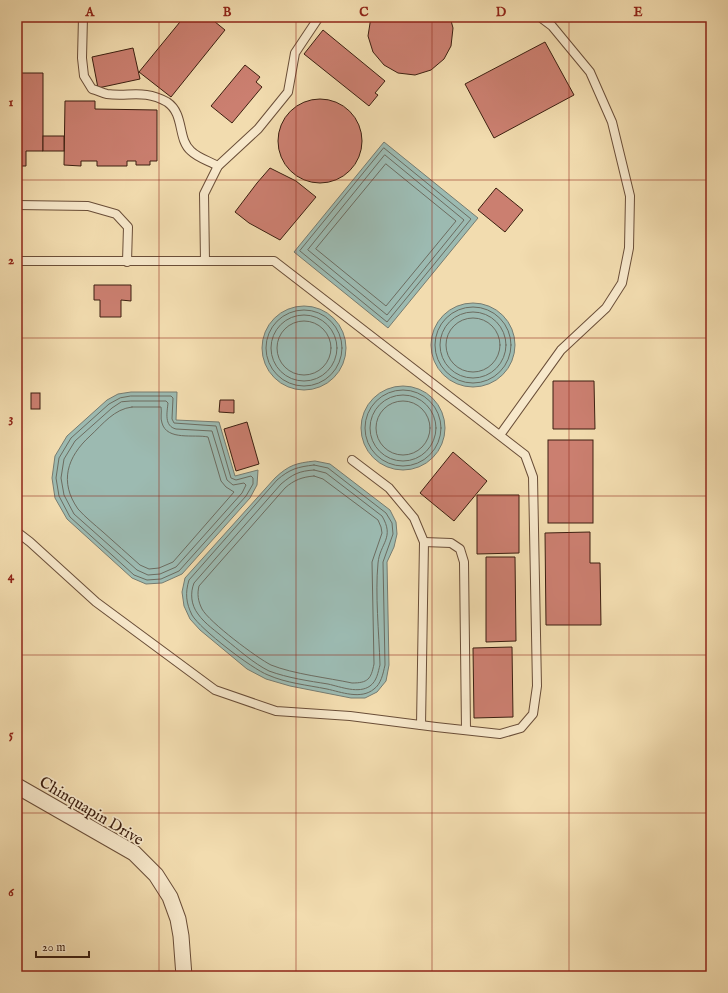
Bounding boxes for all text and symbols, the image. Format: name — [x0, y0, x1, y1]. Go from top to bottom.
text: A — [85, 4, 96, 21]
text: B — [223, 4, 232, 21]
text: C — [359, 4, 369, 21]
text: D — [496, 4, 507, 21]
text: E — [633, 4, 643, 21]
text: 1 — [9, 94, 14, 111]
text: 2 — [8, 252, 14, 269]
text: 3 — [9, 410, 14, 427]
text: 4 — [8, 568, 15, 585]
text: 5 — [9, 726, 14, 743]
street label: Chinquapin Drive — [35, 773, 147, 851]
text: 6 — [8, 884, 14, 901]
scale bar — [36, 933, 89, 959]
text: 20 m — [42, 940, 65, 955]

